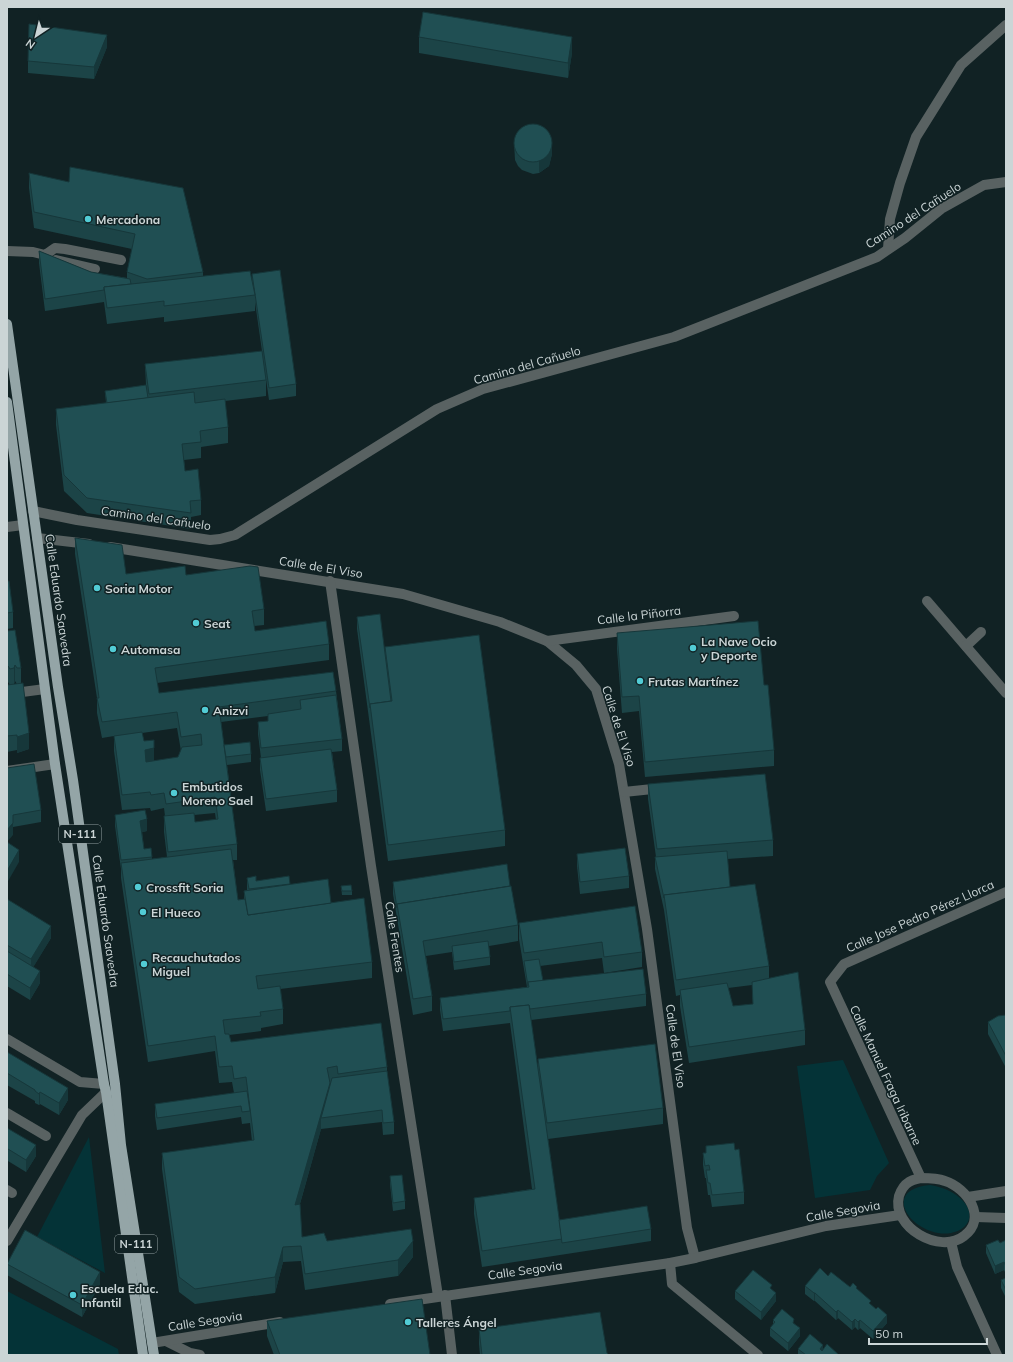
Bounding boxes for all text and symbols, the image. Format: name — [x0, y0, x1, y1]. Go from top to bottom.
north arrow — [16, 16, 56, 56]
text: N — [23, 36, 38, 52]
street label: Camino del Cañuelo — [862, 178, 964, 251]
place label: Mercadona — [96, 212, 160, 227]
marker: Mercadona — [83, 214, 93, 224]
street label: Camino del Cañuelo — [472, 342, 582, 387]
street label: Camino del Cañuelo — [100, 503, 212, 533]
street label: Calle Eduardo Saavedra — [42, 533, 76, 667]
street label: Calle de El Viso — [278, 553, 364, 581]
place label: Soria Motor — [105, 581, 172, 596]
marker: Soria Motor — [92, 583, 102, 593]
street label: Calle la Piñorra — [596, 602, 682, 628]
place label: Seat — [204, 616, 231, 631]
marker: Seat — [191, 618, 201, 628]
place label: La Nave Ocio y Deporte — [700, 634, 777, 663]
place label: Automasa — [121, 642, 180, 657]
marker: La Nave Ocio y Deporte — [688, 643, 698, 653]
marker: Automasa — [108, 644, 118, 654]
place label: Frutas Martínez — [648, 674, 739, 689]
marker: Frutas Martínez — [635, 676, 645, 686]
street label: Calle de El Viso — [599, 683, 639, 769]
place label: Anizvi — [213, 703, 248, 718]
marker: Anizvi — [200, 705, 210, 715]
place label: Embutidos Moreno Sael — [182, 779, 253, 808]
marker: Embutidos Moreno Sael — [169, 788, 179, 798]
road number: N-111 — [59, 825, 101, 843]
street label: Calle Eduardo Saavedra — [89, 854, 123, 988]
street label: Calle Jose Pedro Pérez Llorca — [844, 877, 996, 955]
place label: Crossfit Soria — [146, 880, 223, 895]
marker: Crossfit Soria — [133, 882, 143, 892]
street label: Calle Frentes — [382, 900, 408, 974]
place label: El Hueco — [151, 905, 201, 920]
marker: El Hueco — [138, 907, 148, 917]
place label: Recauchutados Miguel — [152, 950, 240, 979]
marker: Recauchutados Miguel — [139, 959, 149, 969]
street label: Calle de El Viso — [663, 1003, 689, 1089]
street label: Calle Manuel Fraga Iribarne — [847, 1003, 925, 1147]
street label: Calle Segovia — [805, 1197, 881, 1225]
road number: N-111 — [115, 1235, 157, 1253]
street label: Calle Segovia — [487, 1257, 563, 1283]
place label: Escuela Educ. Infantil — [81, 1281, 159, 1310]
marker: Escuela Educ. Infantil — [68, 1290, 78, 1300]
street label: Calle Segovia — [167, 1308, 243, 1334]
place label: Talleres Ángel — [416, 1315, 497, 1330]
marker: Talleres Ángel — [403, 1317, 413, 1327]
scale bar — [869, 1320, 987, 1346]
text: 50 m — [875, 1326, 903, 1341]

